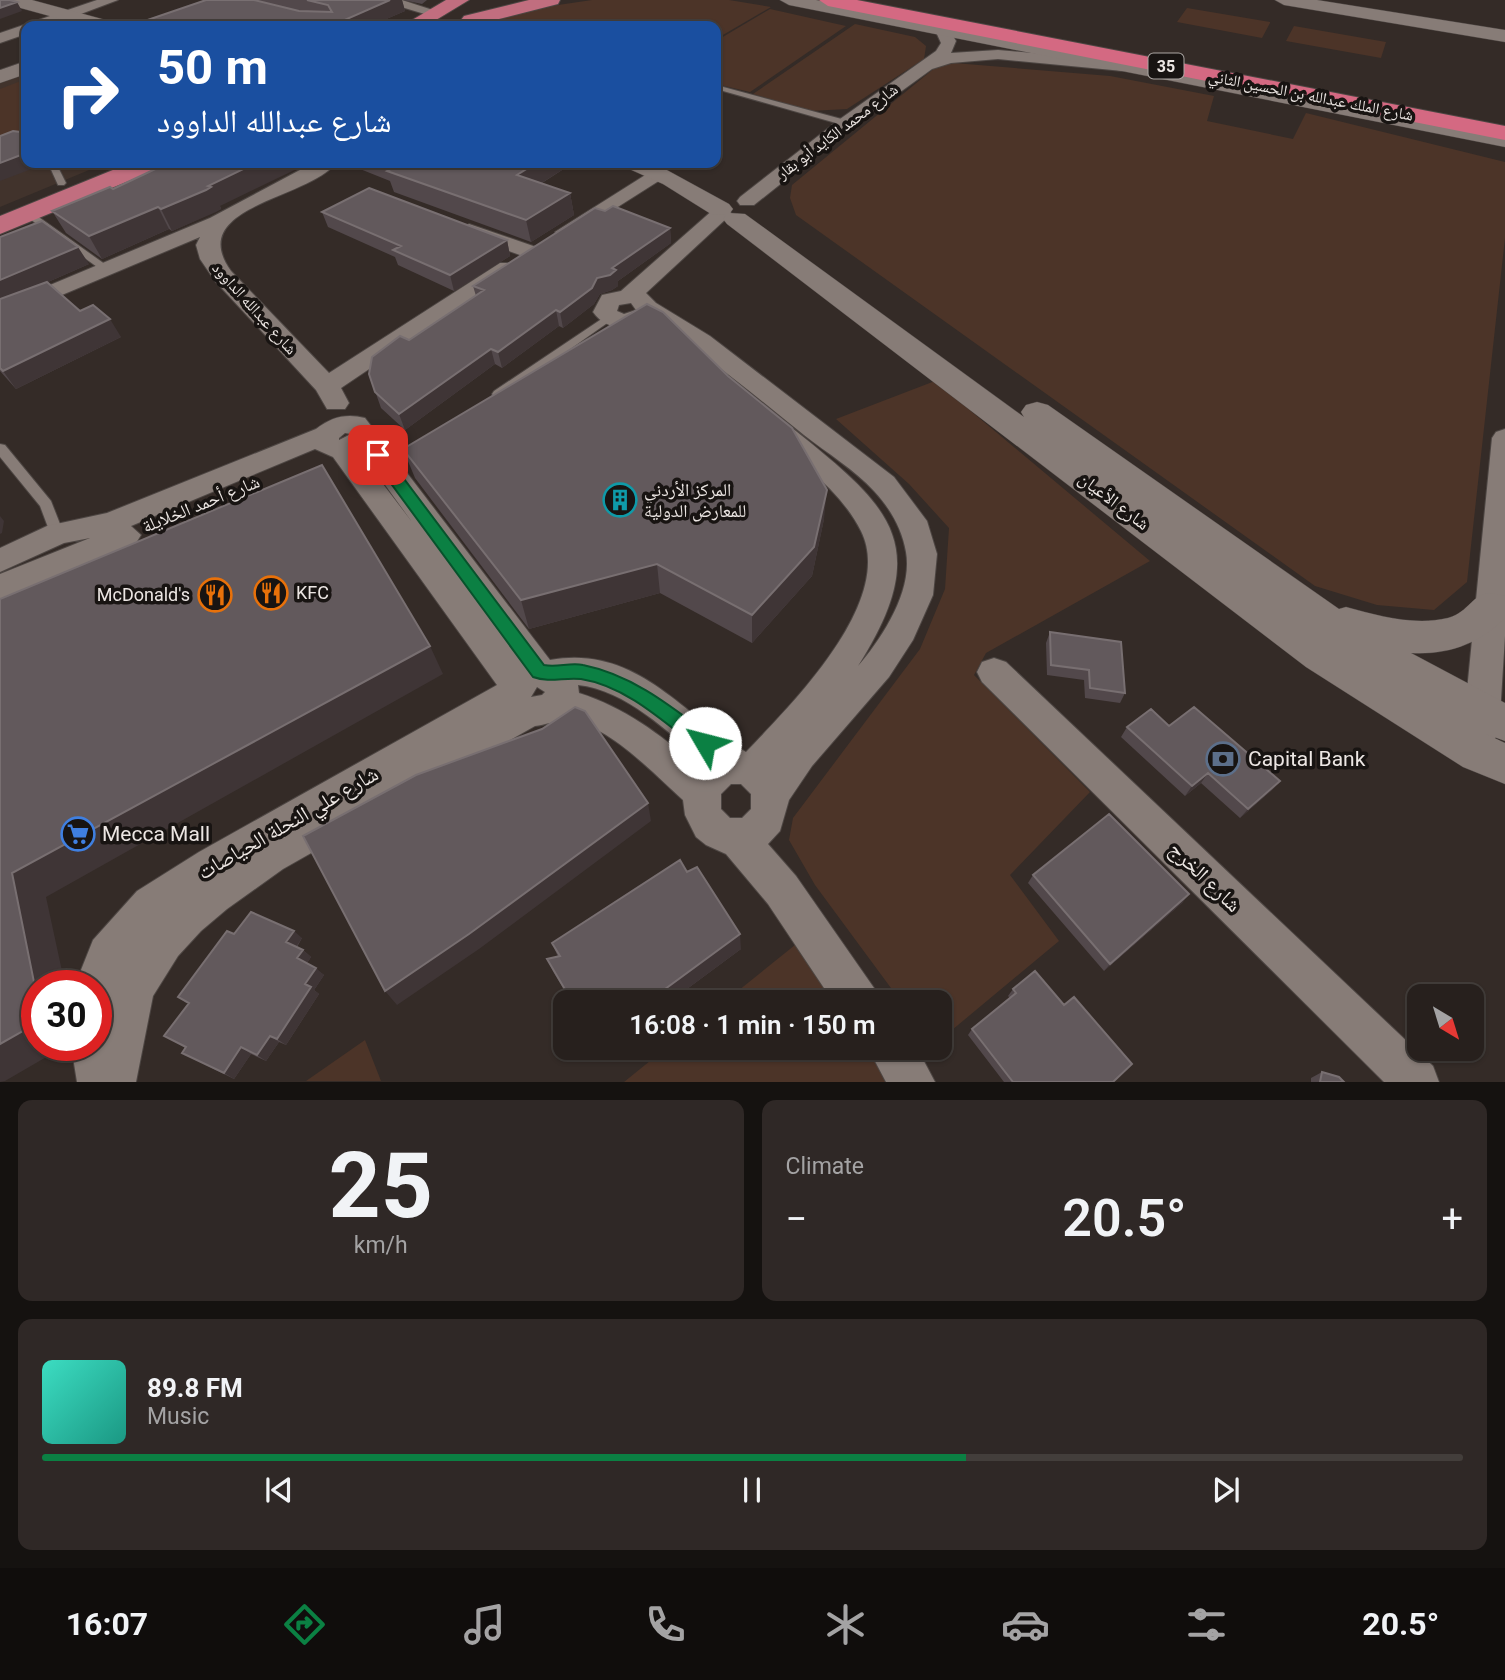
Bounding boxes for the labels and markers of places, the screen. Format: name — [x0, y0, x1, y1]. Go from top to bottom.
pin — [348, 425, 408, 485]
place label: المركز الأردني للمعارض الدولية — [644, 479, 746, 522]
building icon: المركز الأردني للمعارض الدولية — [601, 481, 639, 519]
restaurant icon: KFC — [252, 574, 290, 612]
restaurant icon: McDonald's — [196, 576, 234, 614]
place label: KFC — [296, 582, 329, 603]
place label: McDonald's — [97, 584, 190, 605]
bank icon: Capital Bank — [1204, 740, 1242, 778]
place label: Capital Bank — [1248, 747, 1366, 771]
supermarket icon: Mecca Mall — [59, 815, 97, 853]
place label: Mecca Mall — [102, 822, 210, 846]

